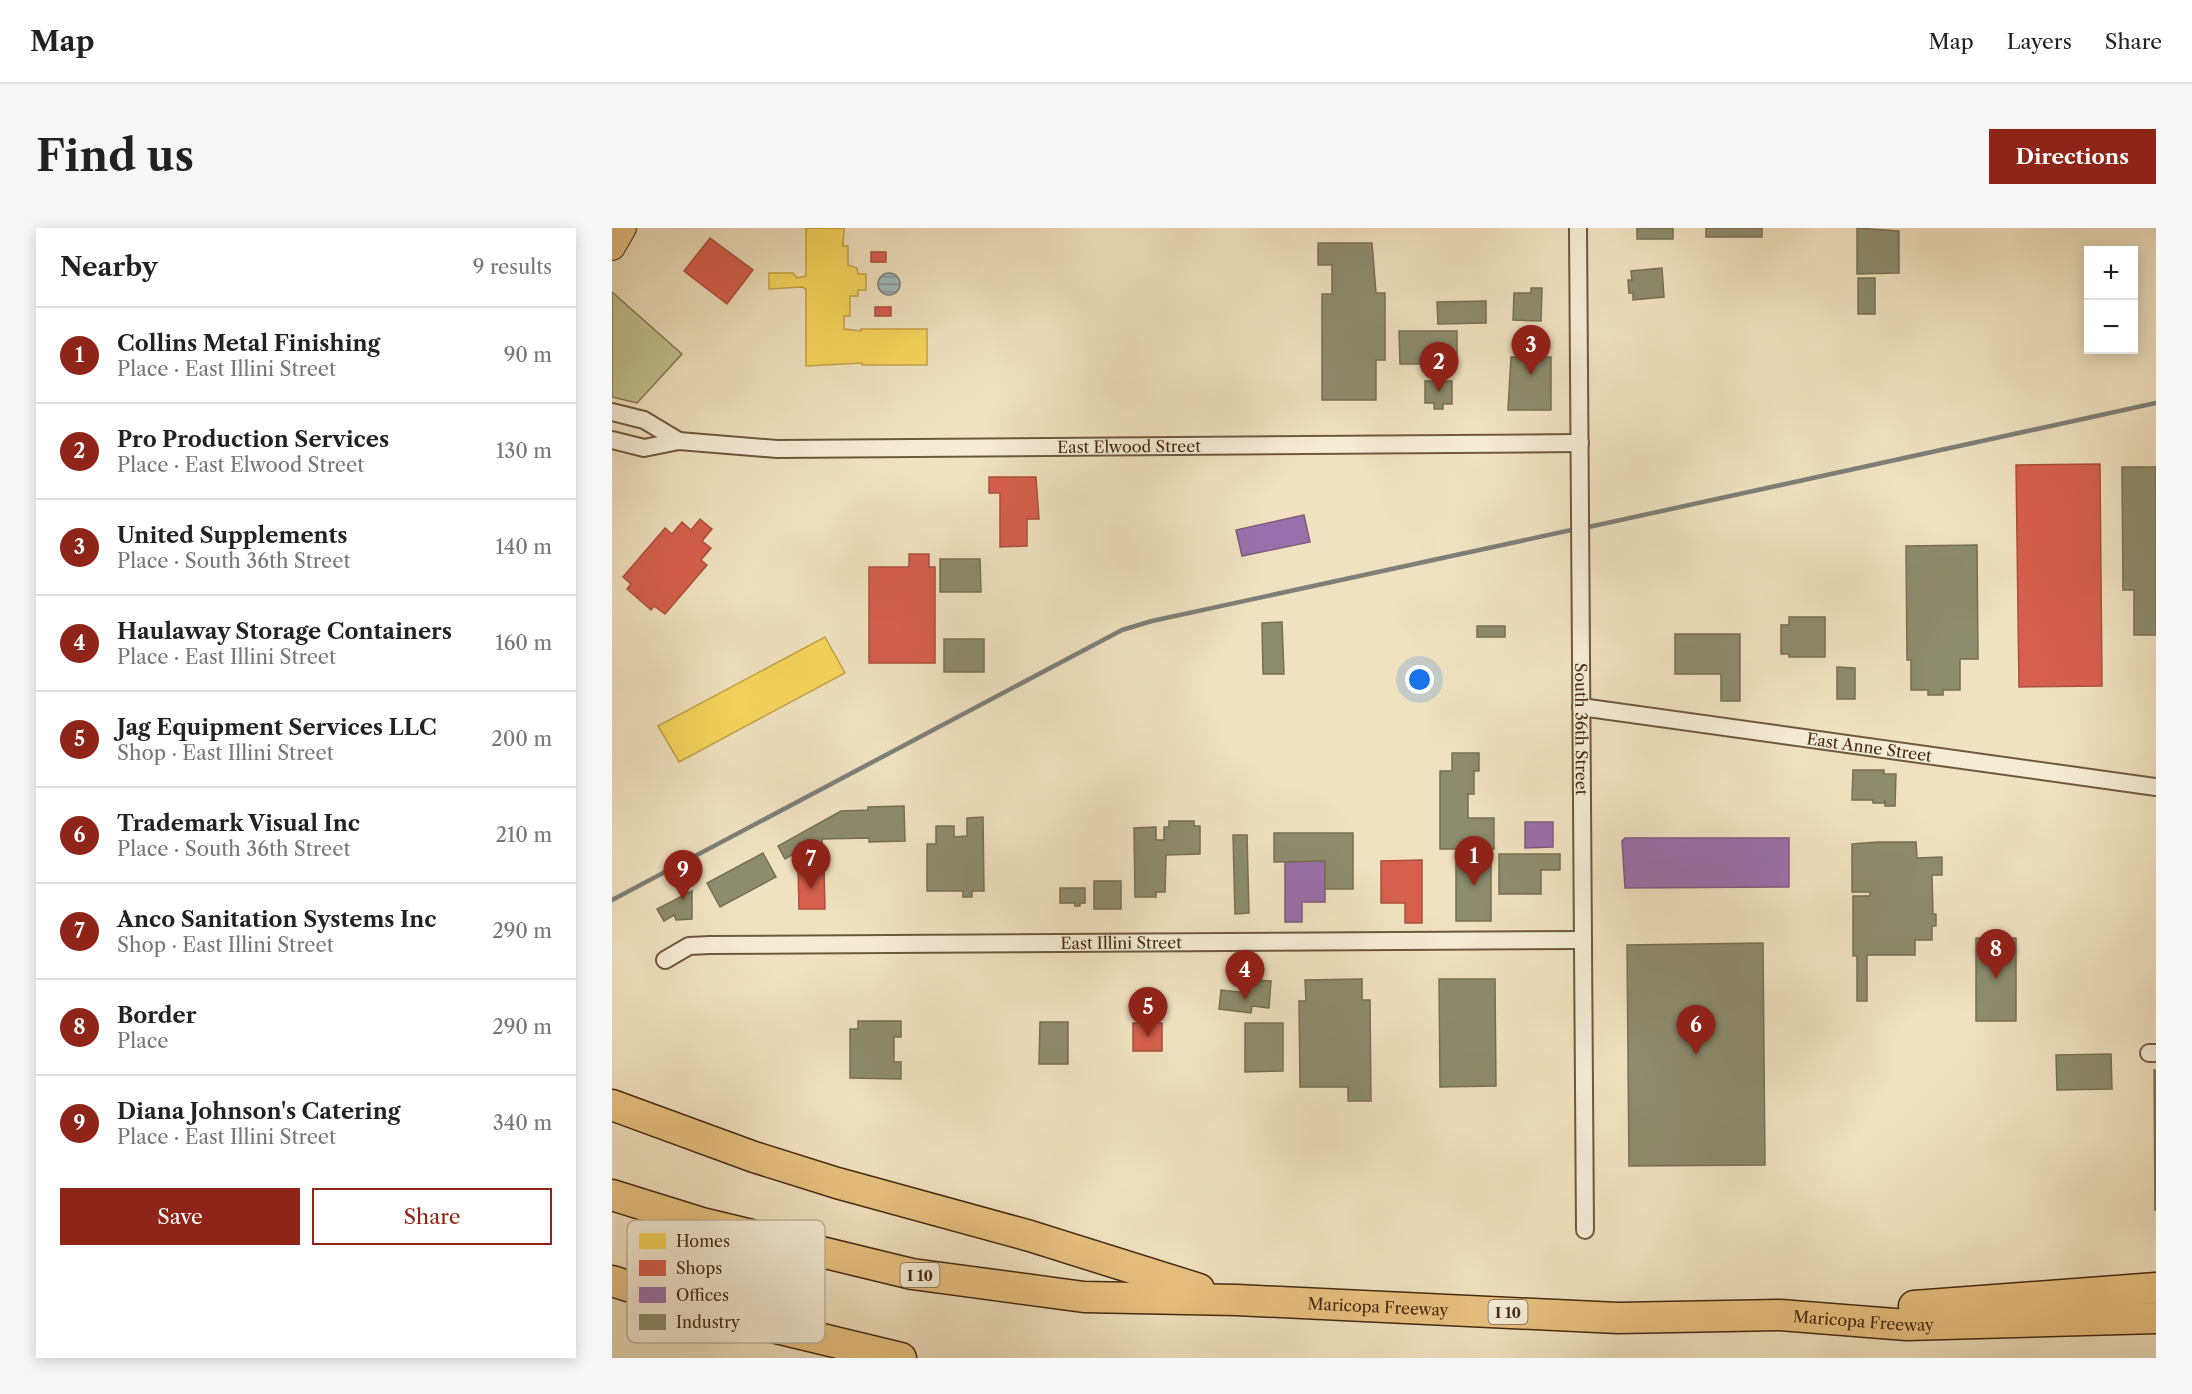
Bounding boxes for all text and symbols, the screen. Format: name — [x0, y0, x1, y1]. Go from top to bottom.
text: Map — [30, 24, 94, 58]
text: Map — [1929, 29, 1974, 54]
text: Layers — [2007, 29, 2072, 54]
text: Share — [2105, 29, 2162, 54]
button: Directions — [1989, 129, 2156, 184]
text: Find us — [36, 130, 194, 182]
map controls — [2084, 246, 2138, 354]
button: + — [2084, 246, 2138, 300]
text: Nearby — [60, 251, 158, 283]
text: 9 results — [473, 255, 552, 279]
button: − — [2084, 300, 2138, 354]
pin: 3 — [1512, 326, 1550, 375]
text: Collins Metal Finishing — [117, 330, 380, 357]
pin: 2 — [1420, 342, 1458, 392]
text: 1 — [75, 343, 84, 367]
text: 90 m — [504, 343, 552, 367]
text: Place · East Illini Street — [117, 357, 336, 381]
text: Pro Production Services — [117, 426, 389, 453]
street label: East Elwood Street — [1057, 436, 1201, 457]
text: 2 — [74, 439, 85, 463]
text: 130 m — [496, 439, 552, 463]
text: Place · East Elwood Street — [117, 453, 364, 477]
text: United Supplements — [117, 522, 348, 549]
text: 3 — [74, 535, 85, 559]
text: 140 m — [495, 535, 552, 559]
text: Place · South 36th Street — [117, 549, 350, 573]
text: Haulaway Storage Containers — [117, 618, 452, 645]
text: 4 — [74, 631, 85, 655]
text: 160 m — [495, 631, 552, 655]
text: Place · East Illini Street — [117, 645, 336, 669]
street label: South 36th Street — [1571, 663, 1592, 796]
your location — [1405, 665, 1434, 694]
text: Jag Equipment Services LLC — [117, 714, 437, 741]
text: 5 — [74, 727, 85, 751]
text: 200 m — [491, 727, 552, 751]
street label: East Anne Street — [1805, 729, 1933, 766]
text: Shop · East Illini Street — [117, 741, 334, 765]
text: Trademark Visual Inc — [117, 810, 360, 837]
text: 6 — [74, 823, 85, 847]
text: 210 m — [495, 823, 552, 847]
pin: 1 — [1454, 836, 1494, 886]
text: Place · South 36th Street — [117, 837, 350, 861]
pin: 7 — [792, 840, 830, 889]
pin: 9 — [664, 850, 702, 900]
text: Anco Sanitation Systems Inc — [117, 906, 437, 933]
text: 7 — [74, 919, 85, 943]
text: 290 m — [492, 919, 552, 943]
pin: 8 — [1976, 930, 2016, 979]
street label: East Illini Street — [1060, 932, 1182, 953]
text: Shop · East Illini Street — [117, 933, 334, 957]
pin: 4 — [1226, 950, 1264, 1000]
pin: 5 — [1128, 988, 1168, 1037]
text: Border — [117, 1002, 196, 1029]
pin: 6 — [1676, 1006, 1716, 1055]
text: 8 — [73, 1015, 86, 1039]
text: 290 m — [492, 1015, 552, 1039]
text: Place — [117, 1029, 168, 1053]
text: Diana Johnson's Catering — [117, 1098, 400, 1125]
text: 9 — [74, 1111, 85, 1135]
text: 340 m — [493, 1111, 552, 1135]
text: Place · East Illini Street — [117, 1125, 336, 1149]
button: Save — [60, 1188, 300, 1245]
button: Share — [312, 1188, 552, 1245]
legend — [627, 1220, 825, 1343]
text: Homes — [676, 1231, 730, 1251]
text: Shops — [676, 1258, 722, 1278]
road number: I 10 — [900, 1263, 940, 1287]
text: Offices — [676, 1285, 729, 1305]
street label: Maricopa Freeway — [1307, 1293, 1450, 1320]
road number: I 10 — [1488, 1300, 1528, 1324]
street label: Maricopa Freeway — [1792, 1306, 1935, 1335]
text: Industry — [676, 1312, 741, 1332]

